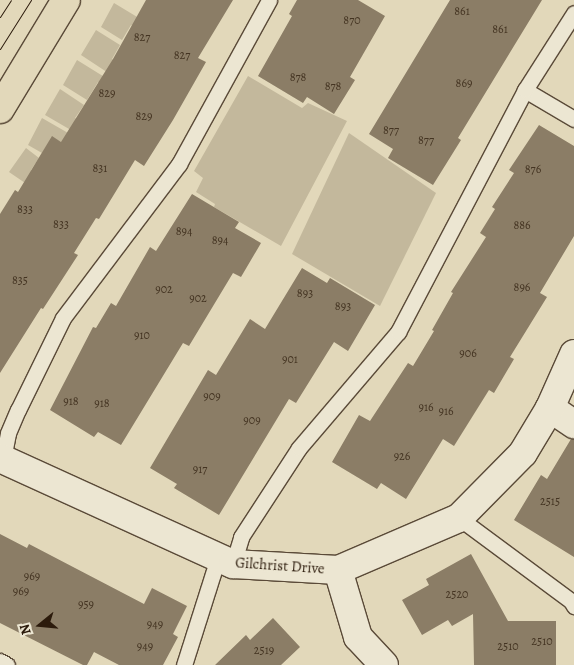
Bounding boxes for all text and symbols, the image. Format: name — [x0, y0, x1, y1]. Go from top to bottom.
house number: 861 — [454, 5, 470, 19]
house number: 870 — [343, 14, 361, 28]
house number: 861 — [492, 23, 508, 37]
house number: 827 — [134, 31, 150, 45]
house number: 827 — [174, 49, 190, 63]
house number: 878 — [290, 71, 306, 85]
house number: 869 — [456, 77, 472, 91]
house number: 878 — [325, 80, 341, 94]
house number: 829 — [99, 87, 115, 101]
house number: 829 — [136, 110, 152, 124]
house number: 877 — [383, 124, 399, 138]
house number: 877 — [418, 134, 434, 148]
house number: 831 — [93, 162, 107, 176]
house number: 876 — [525, 163, 541, 177]
house number: 833 — [17, 203, 33, 217]
house number: 833 — [53, 218, 69, 232]
house number: 886 — [513, 219, 531, 233]
house number: 894 — [176, 225, 192, 239]
house number: 894 — [212, 234, 228, 248]
house number: 835 — [12, 274, 28, 288]
house number: 896 — [514, 281, 530, 295]
house number: 902 — [155, 283, 173, 297]
house number: 893 — [297, 287, 313, 301]
house number: 902 — [189, 292, 207, 306]
house number: 893 — [335, 300, 351, 314]
house number: 910 — [134, 329, 150, 343]
house number: 906 — [459, 347, 477, 361]
house number: 901 — [282, 353, 298, 367]
house number: 909 — [203, 390, 221, 404]
house number: 918 — [63, 395, 79, 409]
house number: 918 — [94, 397, 110, 411]
house number: 916 — [418, 401, 434, 415]
house number: 916 — [438, 405, 454, 419]
house number: 909 — [243, 414, 261, 428]
house number: 926 — [394, 450, 410, 464]
house number: 917 — [193, 463, 207, 477]
house number: 2515 — [540, 495, 560, 509]
street label: Gilchrist Drive — [235, 554, 325, 578]
house number: 969 — [24, 570, 40, 584]
house number: 969 — [13, 585, 29, 599]
house number: 2520 — [446, 588, 468, 602]
house number: 959 — [78, 598, 94, 612]
north arrow — [15, 600, 65, 650]
house number: 949 — [147, 618, 163, 632]
text: N — [15, 622, 36, 637]
house number: 2510 — [531, 635, 553, 649]
house number: 949 — [137, 640, 153, 654]
house number: 2510 — [497, 640, 519, 654]
house number: 2519 — [254, 644, 274, 658]

